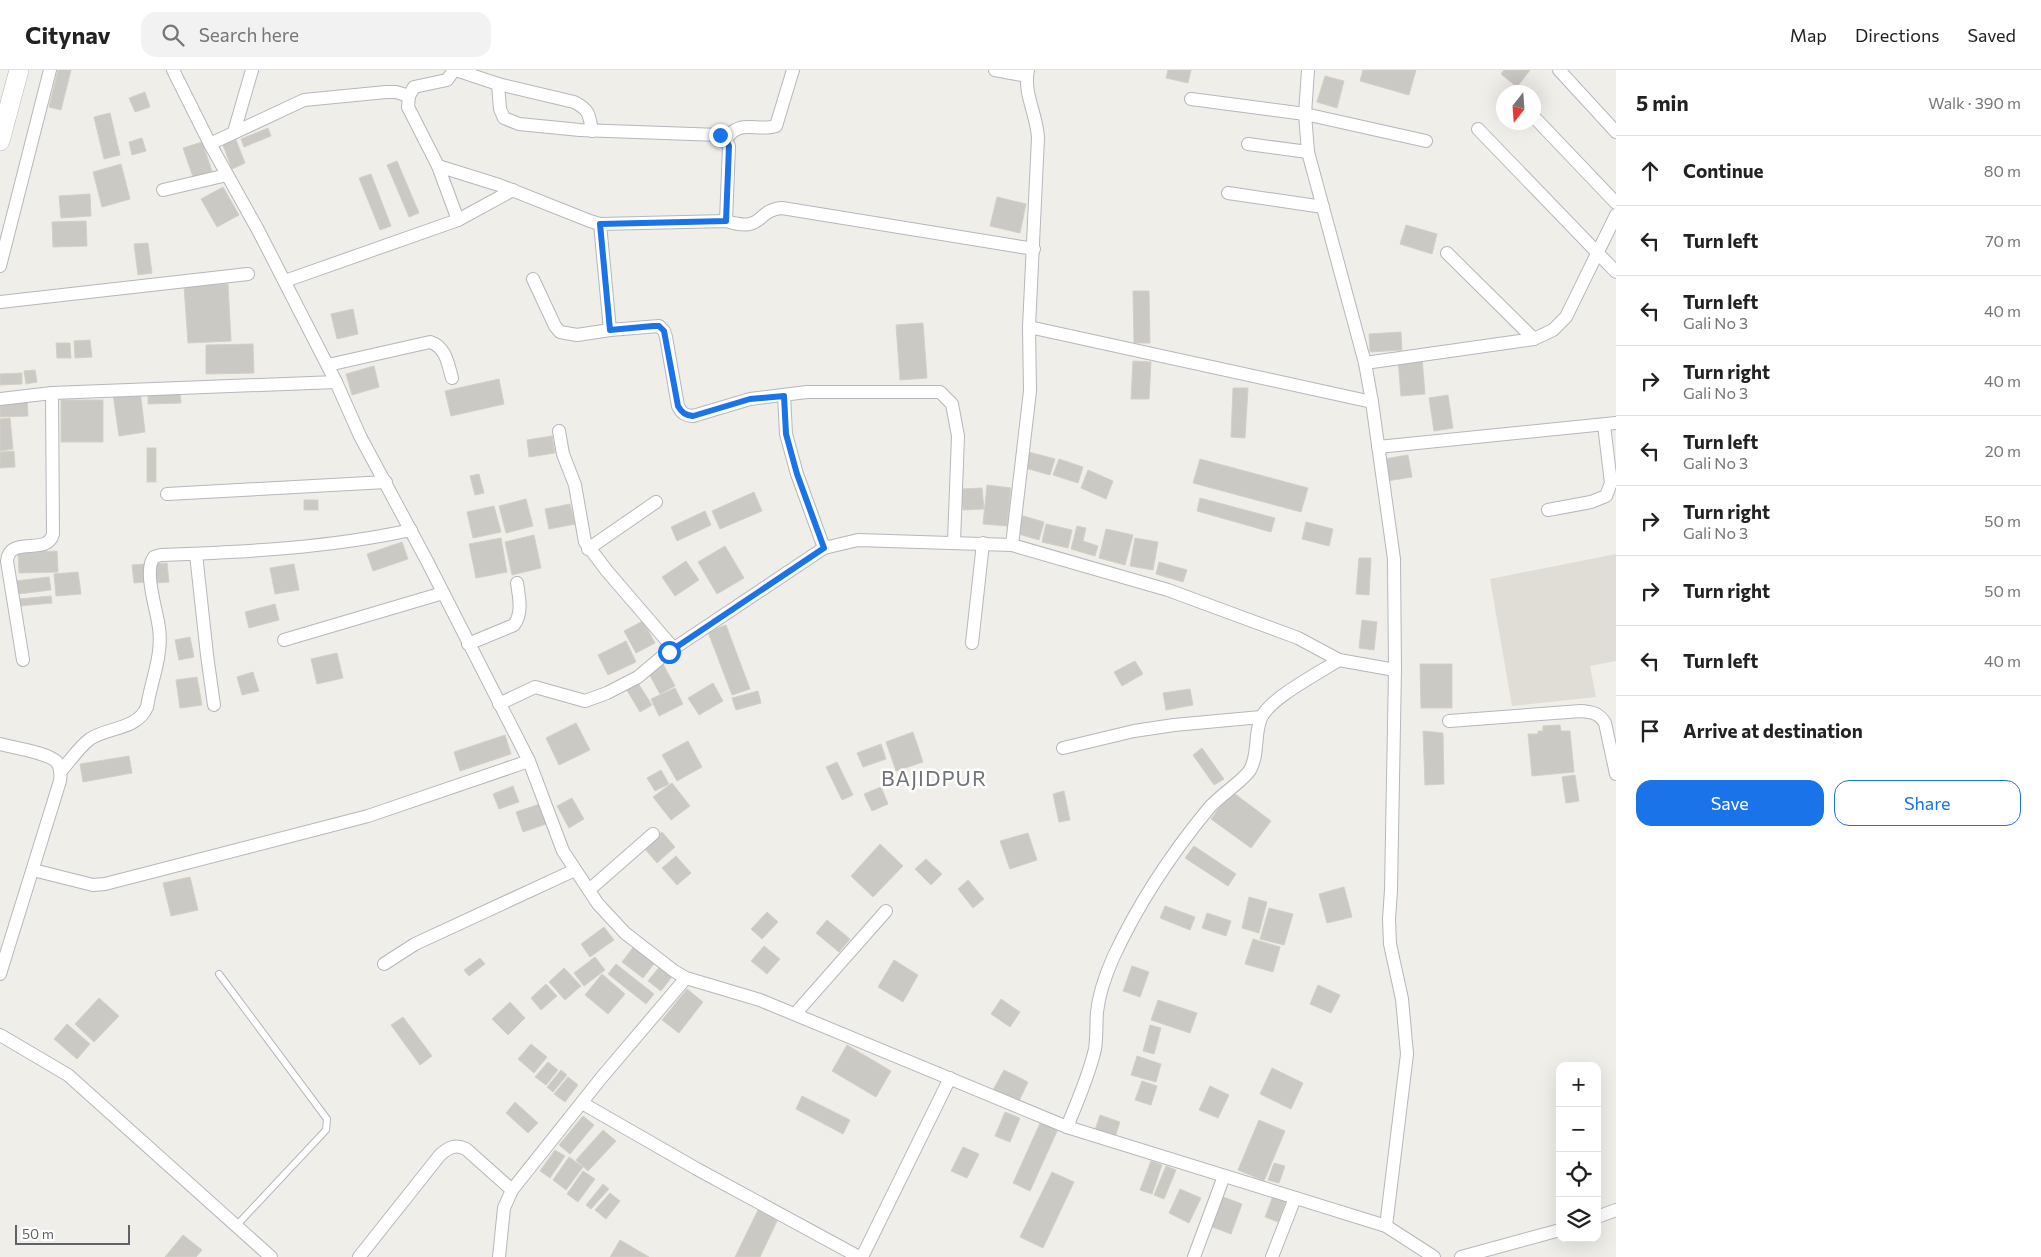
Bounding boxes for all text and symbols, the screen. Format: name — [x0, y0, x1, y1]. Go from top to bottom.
search box — [141, 12, 491, 57]
text: Citynav — [25, 20, 111, 49]
icon: search — [159, 21, 187, 49]
text: Search here — [199, 23, 299, 46]
text: Map — [1790, 24, 1827, 46]
text: Directions — [1855, 24, 1939, 46]
text: Saved — [1967, 24, 2016, 46]
north arrow — [1496, 85, 1541, 130]
text: 5 min — [1636, 90, 1689, 115]
text: Walk · 390 m — [1928, 93, 2021, 112]
route end — [709, 124, 732, 147]
icon: ahead — [1636, 157, 1664, 185]
text: Continue — [1683, 159, 1763, 182]
text: 80 m — [1984, 161, 2021, 180]
icon: left — [1636, 227, 1664, 255]
text: Turn left — [1683, 229, 1758, 252]
text: 70 m — [1985, 231, 2021, 250]
text: Turn left — [1683, 290, 1758, 313]
icon: left — [1636, 297, 1664, 325]
text: 40 m — [1984, 301, 2021, 320]
text: Gali No 3 — [1683, 313, 1748, 332]
text: Turn right — [1683, 360, 1770, 383]
icon: right — [1636, 367, 1664, 395]
text: 40 m — [1984, 371, 2021, 390]
text: Gali No 3 — [1683, 383, 1748, 402]
text: Turn left — [1683, 430, 1758, 453]
icon: left — [1636, 437, 1664, 465]
text: 20 m — [1985, 441, 2021, 460]
text: Gali No 3 — [1683, 453, 1748, 472]
text: Turn right — [1683, 500, 1770, 523]
icon: right — [1636, 507, 1664, 535]
text: 50 m — [1984, 511, 2021, 530]
text: Gali No 3 — [1683, 523, 1748, 542]
icon: right — [1636, 577, 1664, 605]
text: Turn right — [1683, 579, 1770, 602]
text: 50 m — [1984, 581, 2021, 600]
route start — [658, 641, 681, 664]
icon: left — [1636, 647, 1664, 675]
text: Turn left — [1683, 649, 1758, 672]
text: 40 m — [1984, 651, 2021, 670]
icon: arrive — [1636, 717, 1664, 745]
text: Arrive at destination — [1683, 719, 1863, 742]
district label: BAJIDPUR — [881, 765, 987, 790]
button: Save — [1636, 780, 1824, 826]
button: Share — [1834, 780, 2021, 826]
map controls — [1556, 1062, 1601, 1242]
button: + — [1556, 1062, 1601, 1107]
button: − — [1556, 1107, 1601, 1152]
button: locate — [1556, 1152, 1601, 1197]
button: layers — [1556, 1197, 1601, 1242]
scale bar — [15, 1222, 130, 1245]
text: 50 m — [22, 1225, 54, 1242]

